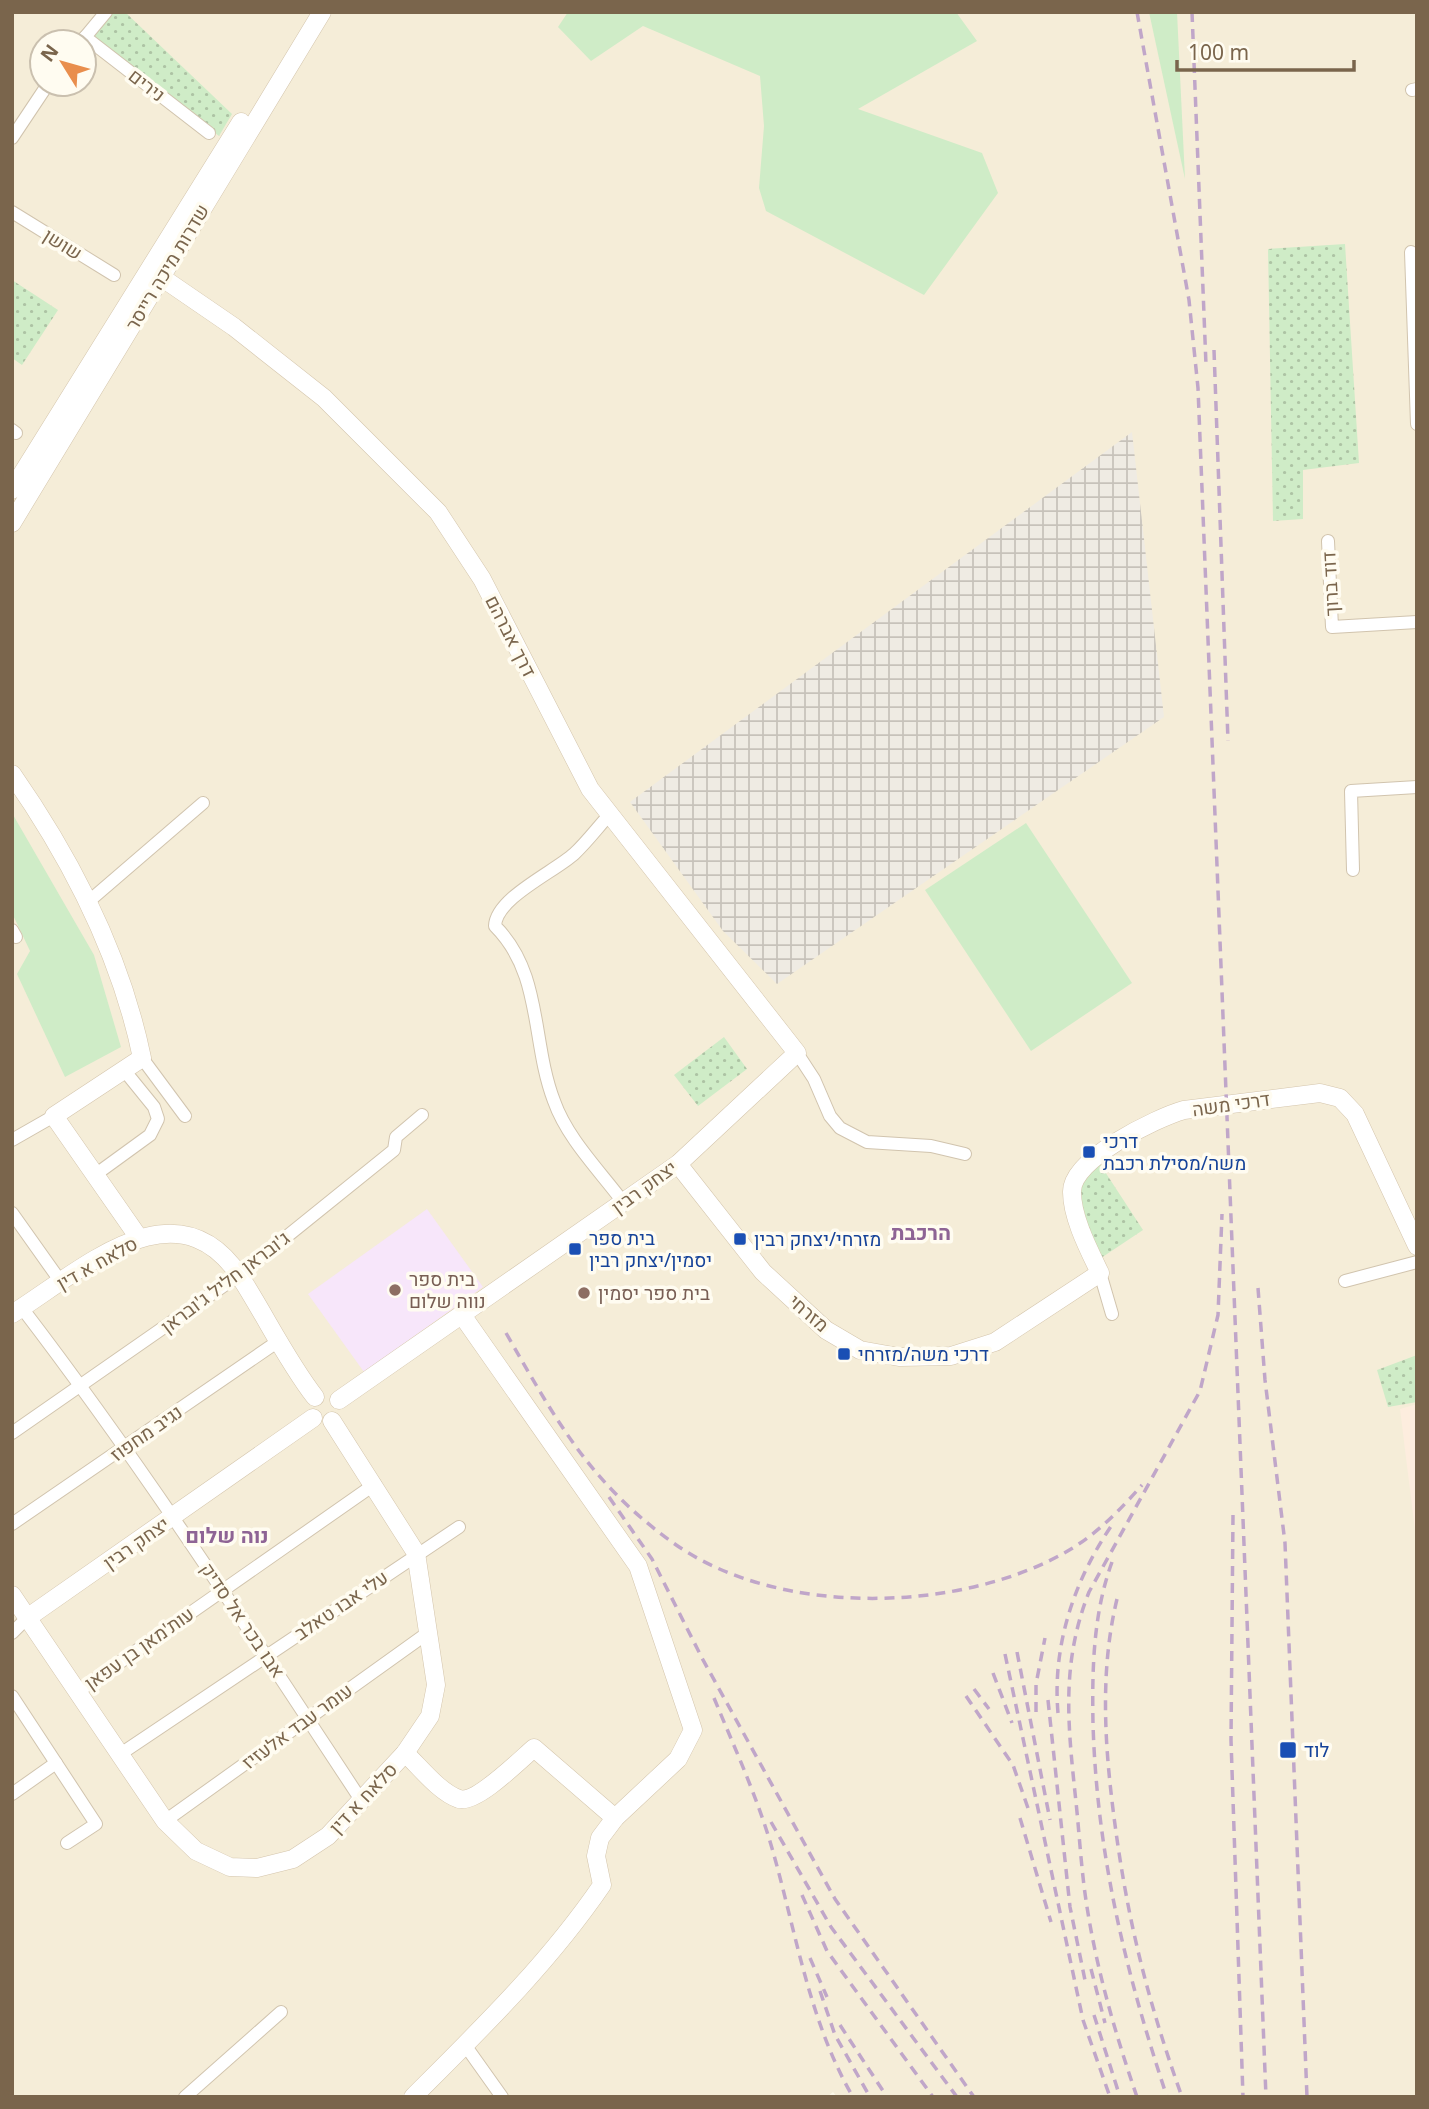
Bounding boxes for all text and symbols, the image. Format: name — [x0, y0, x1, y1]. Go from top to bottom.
north arrow — [28, 28, 98, 98]
scale bar — [1177, 28, 1354, 72]
text: 100 m — [1188, 38, 1249, 66]
text: N — [34, 39, 64, 67]
street label: נירים — [123, 63, 171, 107]
street label: שדרות מיכה רייסר — [119, 199, 215, 335]
street label: שושן — [39, 222, 87, 266]
street label: דוד ברוך — [1315, 551, 1345, 617]
street label: דרך אברהם — [479, 591, 543, 681]
street label: דרכי משה — [1190, 1086, 1272, 1122]
place label: דרכי משה/מסילת רכבת — [1103, 1128, 1246, 1176]
marker: דרכי משה/מסילת רכבת — [1081, 1144, 1097, 1160]
street label: יצחק רבין — [606, 1154, 682, 1220]
district label: הרכבת — [891, 1218, 951, 1246]
street label: ג'ובראן חליל ג'ובראן — [155, 1225, 295, 1339]
place label: בית ספר יסמין/יצחק רבין — [589, 1225, 712, 1273]
place label: מזרחי/יצחק רבין — [754, 1226, 881, 1252]
street label: סלאח א דין — [52, 1230, 142, 1296]
marker: מזרחי/יצחק רבין — [732, 1231, 748, 1247]
marker: בית ספר יסמין/יצחק רבין — [567, 1241, 583, 1257]
place label: בית ספר נווה שלום — [409, 1266, 486, 1314]
place label: בית ספר יסמין — [598, 1280, 710, 1306]
marker: בית ספר נווה שלום — [387, 1282, 403, 1298]
marker: בית ספר יסמין — [576, 1285, 592, 1301]
street label: מזרחי — [783, 1288, 835, 1338]
place label: דרכי משה/מזרחי — [858, 1341, 989, 1367]
marker: דרכי משה/מזרחי — [836, 1346, 852, 1362]
street label: נגיב מחפוז — [105, 1399, 187, 1467]
street label: יצחק רבין — [98, 1511, 174, 1575]
district label: נוה שלום — [185, 1521, 269, 1549]
street label: אבו בכר אל סדיק — [195, 1557, 291, 1683]
street label: עלי אבו טאלב — [289, 1564, 393, 1646]
street label: עות'מאן בן עפאן — [79, 1601, 199, 1695]
street label: עומר עבד אלעזיז — [236, 1677, 358, 1775]
place label: לוד — [1304, 1737, 1330, 1763]
marker: לוד — [1278, 1740, 1298, 1760]
street label: סלאח א דין — [323, 1757, 403, 1839]

